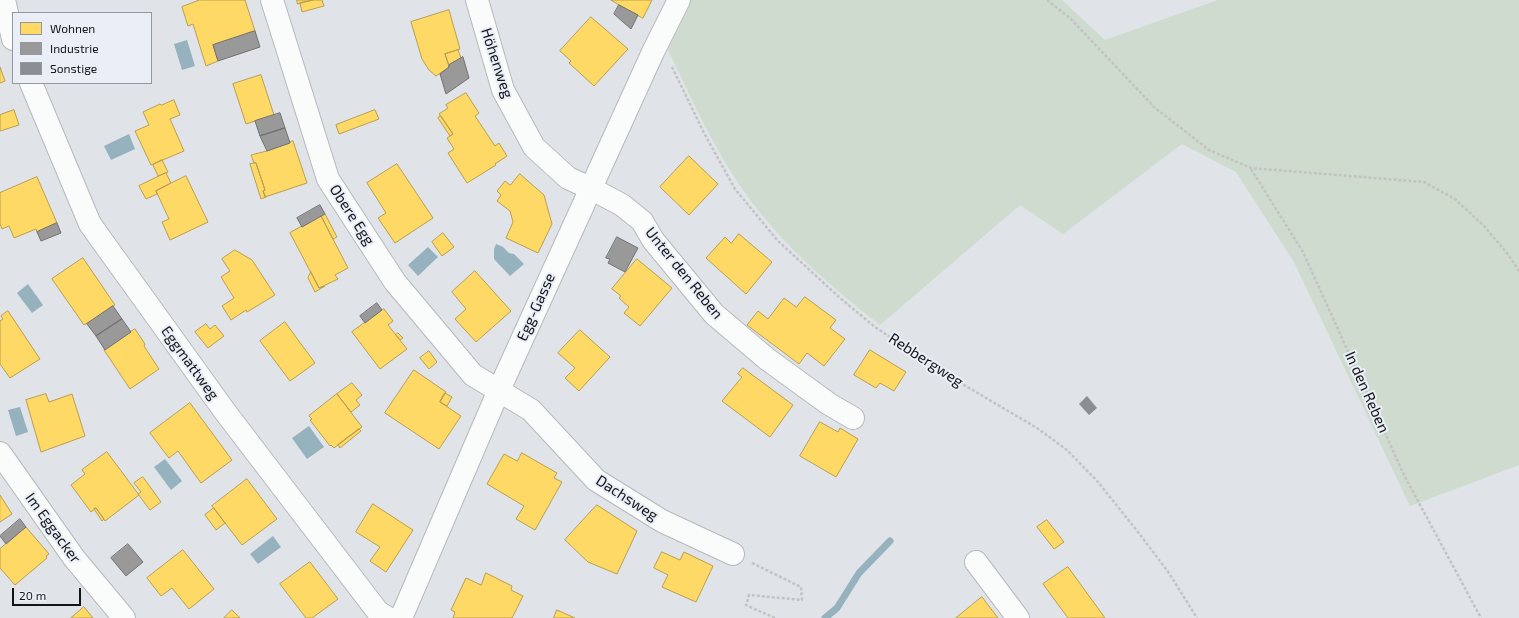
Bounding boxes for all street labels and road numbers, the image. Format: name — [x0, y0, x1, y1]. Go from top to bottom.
street label: Höhenweg — [477, 26, 517, 100]
street label: Obere Egg — [326, 181, 378, 249]
street label: Unter den Reben — [641, 223, 727, 323]
street label: Egg-Gasse — [513, 270, 559, 344]
street label: Eggmattweg — [157, 323, 223, 403]
street label: Rebbergweg — [885, 329, 967, 391]
street label: In den Reben — [1341, 348, 1393, 436]
street label: Dachsweg — [592, 471, 662, 525]
street label: Im Eggacker — [21, 489, 85, 567]

